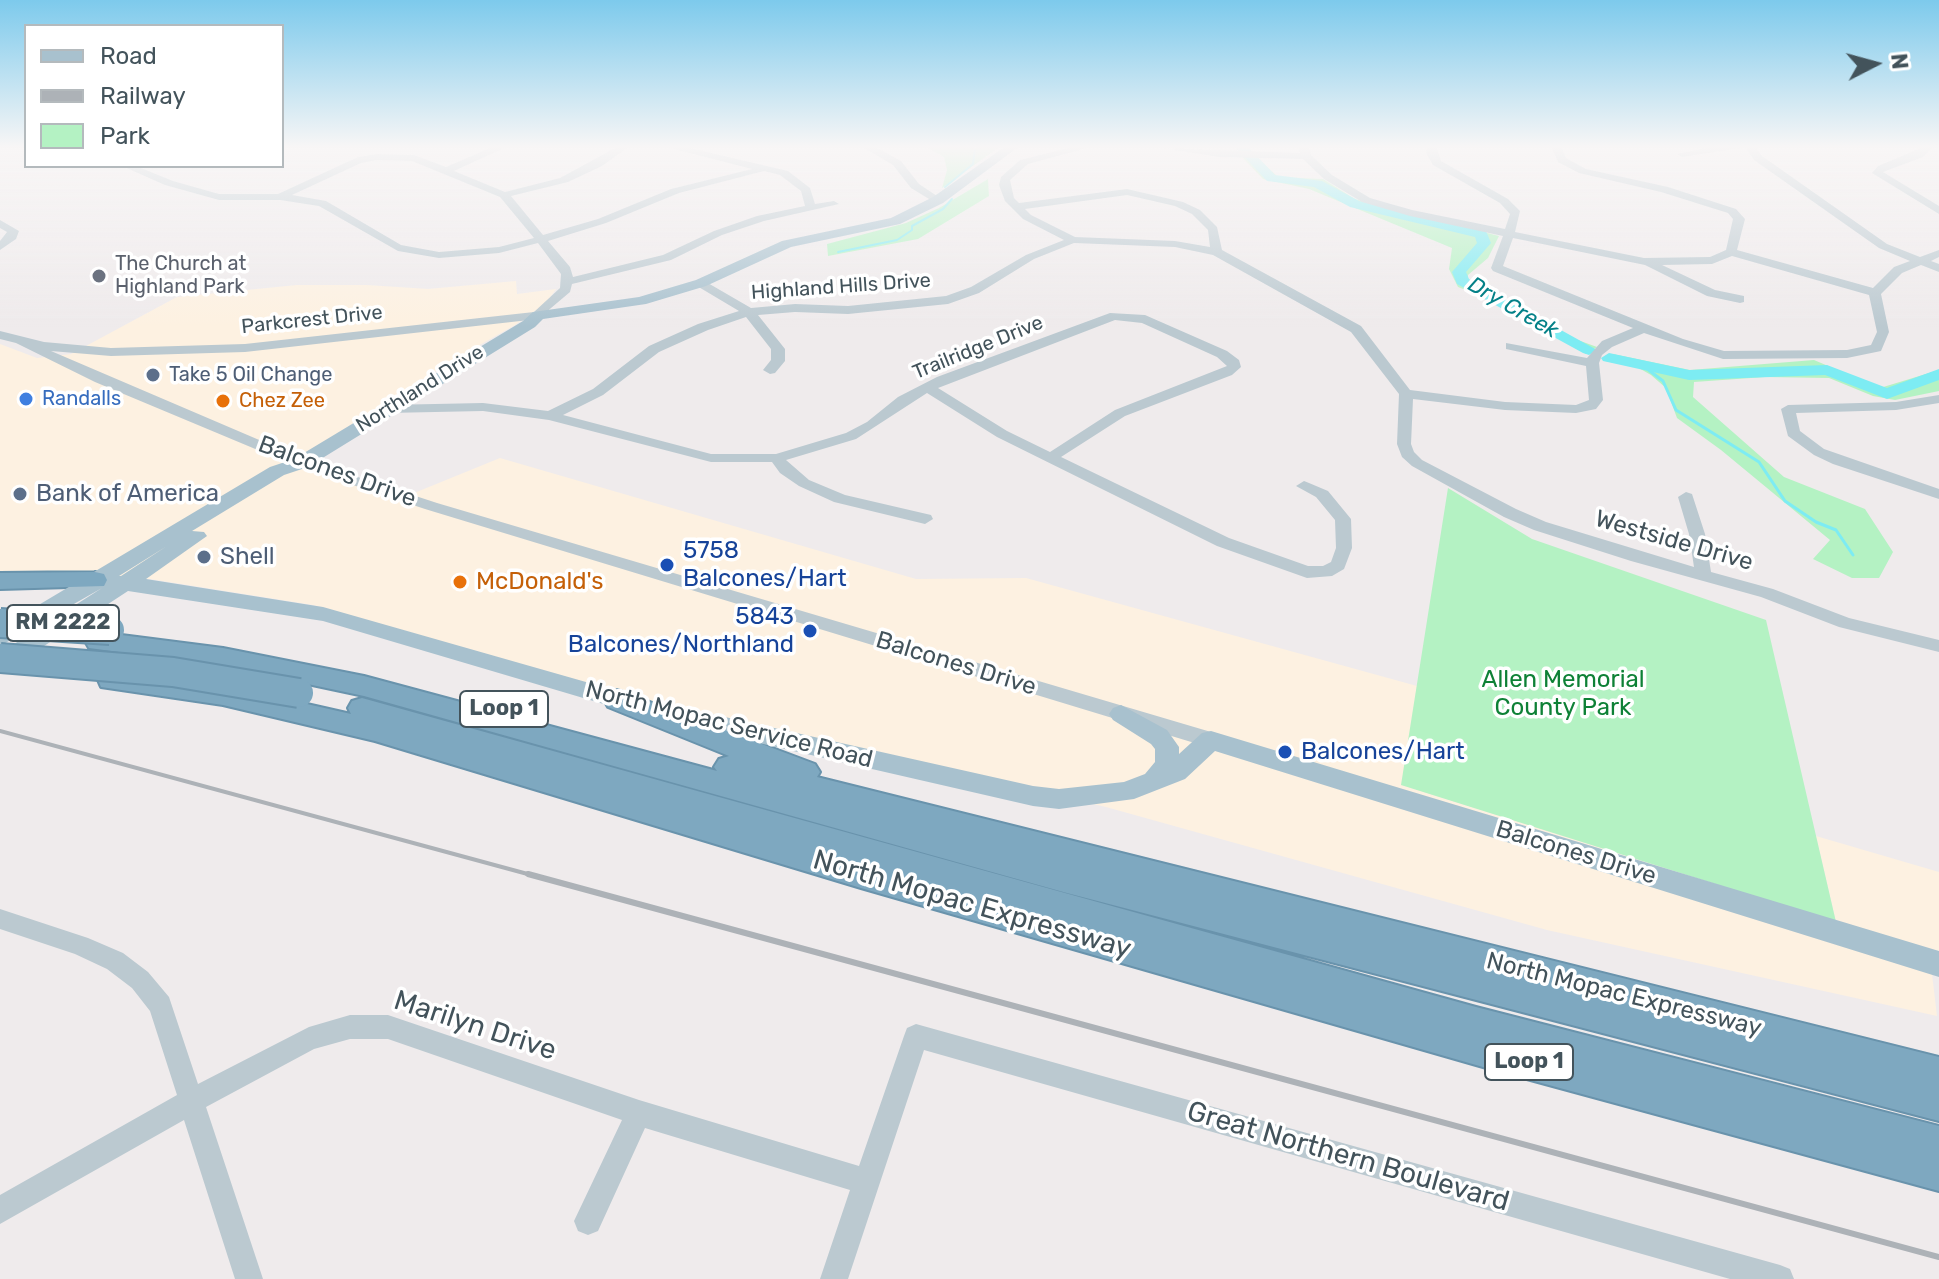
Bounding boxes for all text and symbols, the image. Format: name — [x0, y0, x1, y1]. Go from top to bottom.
legend — [24, 24, 284, 168]
north arrow — [1835, 24, 1915, 104]
text: Road — [100, 42, 157, 70]
text: N — [1885, 52, 1914, 71]
text: Railway — [100, 82, 186, 110]
text: Park — [100, 122, 150, 150]
place label: The Church at Highland Park — [115, 252, 246, 299]
marker: The Church at Highland Park — [90, 267, 108, 285]
street label: Highland Hills Drive — [750, 269, 932, 305]
water label: Dry Creek — [1463, 272, 1563, 344]
street label: Parkcrest Drive — [240, 301, 384, 339]
street label: Trailridge Drive — [909, 311, 1047, 385]
street label: Northland Drive — [352, 340, 488, 438]
place label: Take 5 Oil Change — [169, 363, 332, 387]
marker: Take 5 Oil Change — [144, 366, 162, 384]
place label: Randalls — [42, 387, 121, 411]
place label: Chez Zee — [239, 389, 325, 413]
marker: Randalls — [17, 390, 35, 408]
marker: Chez Zee — [214, 392, 232, 410]
street label: Balcones Drive — [254, 430, 420, 514]
place label: Bank of America — [36, 480, 219, 508]
marker: Bank of America — [11, 485, 29, 503]
street label: Westside Drive — [1592, 505, 1756, 577]
place label: 5758 Balcones/Hart — [683, 537, 847, 593]
place label: Shell — [220, 543, 275, 571]
marker: Shell — [195, 548, 213, 566]
marker: 5758 Balcones/Hart — [658, 556, 676, 574]
place label: McDonald's — [476, 568, 603, 596]
marker: McDonald's — [451, 573, 469, 591]
place label: 5843 Balcones/Northland — [568, 603, 794, 659]
road number: RM 2222 — [7, 605, 119, 641]
marker: 5843 Balcones/Northland — [801, 622, 819, 640]
street label: Balcones Drive — [872, 626, 1040, 702]
park label: Allen Memorial County Park — [1481, 666, 1645, 722]
street label: North Mopac Service Road — [582, 675, 876, 775]
road number: Loop 1 — [460, 691, 548, 727]
place label: Balcones/Hart — [1301, 738, 1465, 766]
marker: Balcones/Hart — [1276, 743, 1294, 761]
street label: Balcones Drive — [1492, 815, 1660, 891]
street label: North Mopac Expressway — [809, 843, 1135, 967]
street label: North Mopac Expressway — [1484, 947, 1764, 1043]
street label: Marilyn Drive — [390, 984, 560, 1068]
road number: Loop 1 — [1485, 1044, 1573, 1080]
street label: Great Northern Boulevard — [1183, 1095, 1513, 1219]

